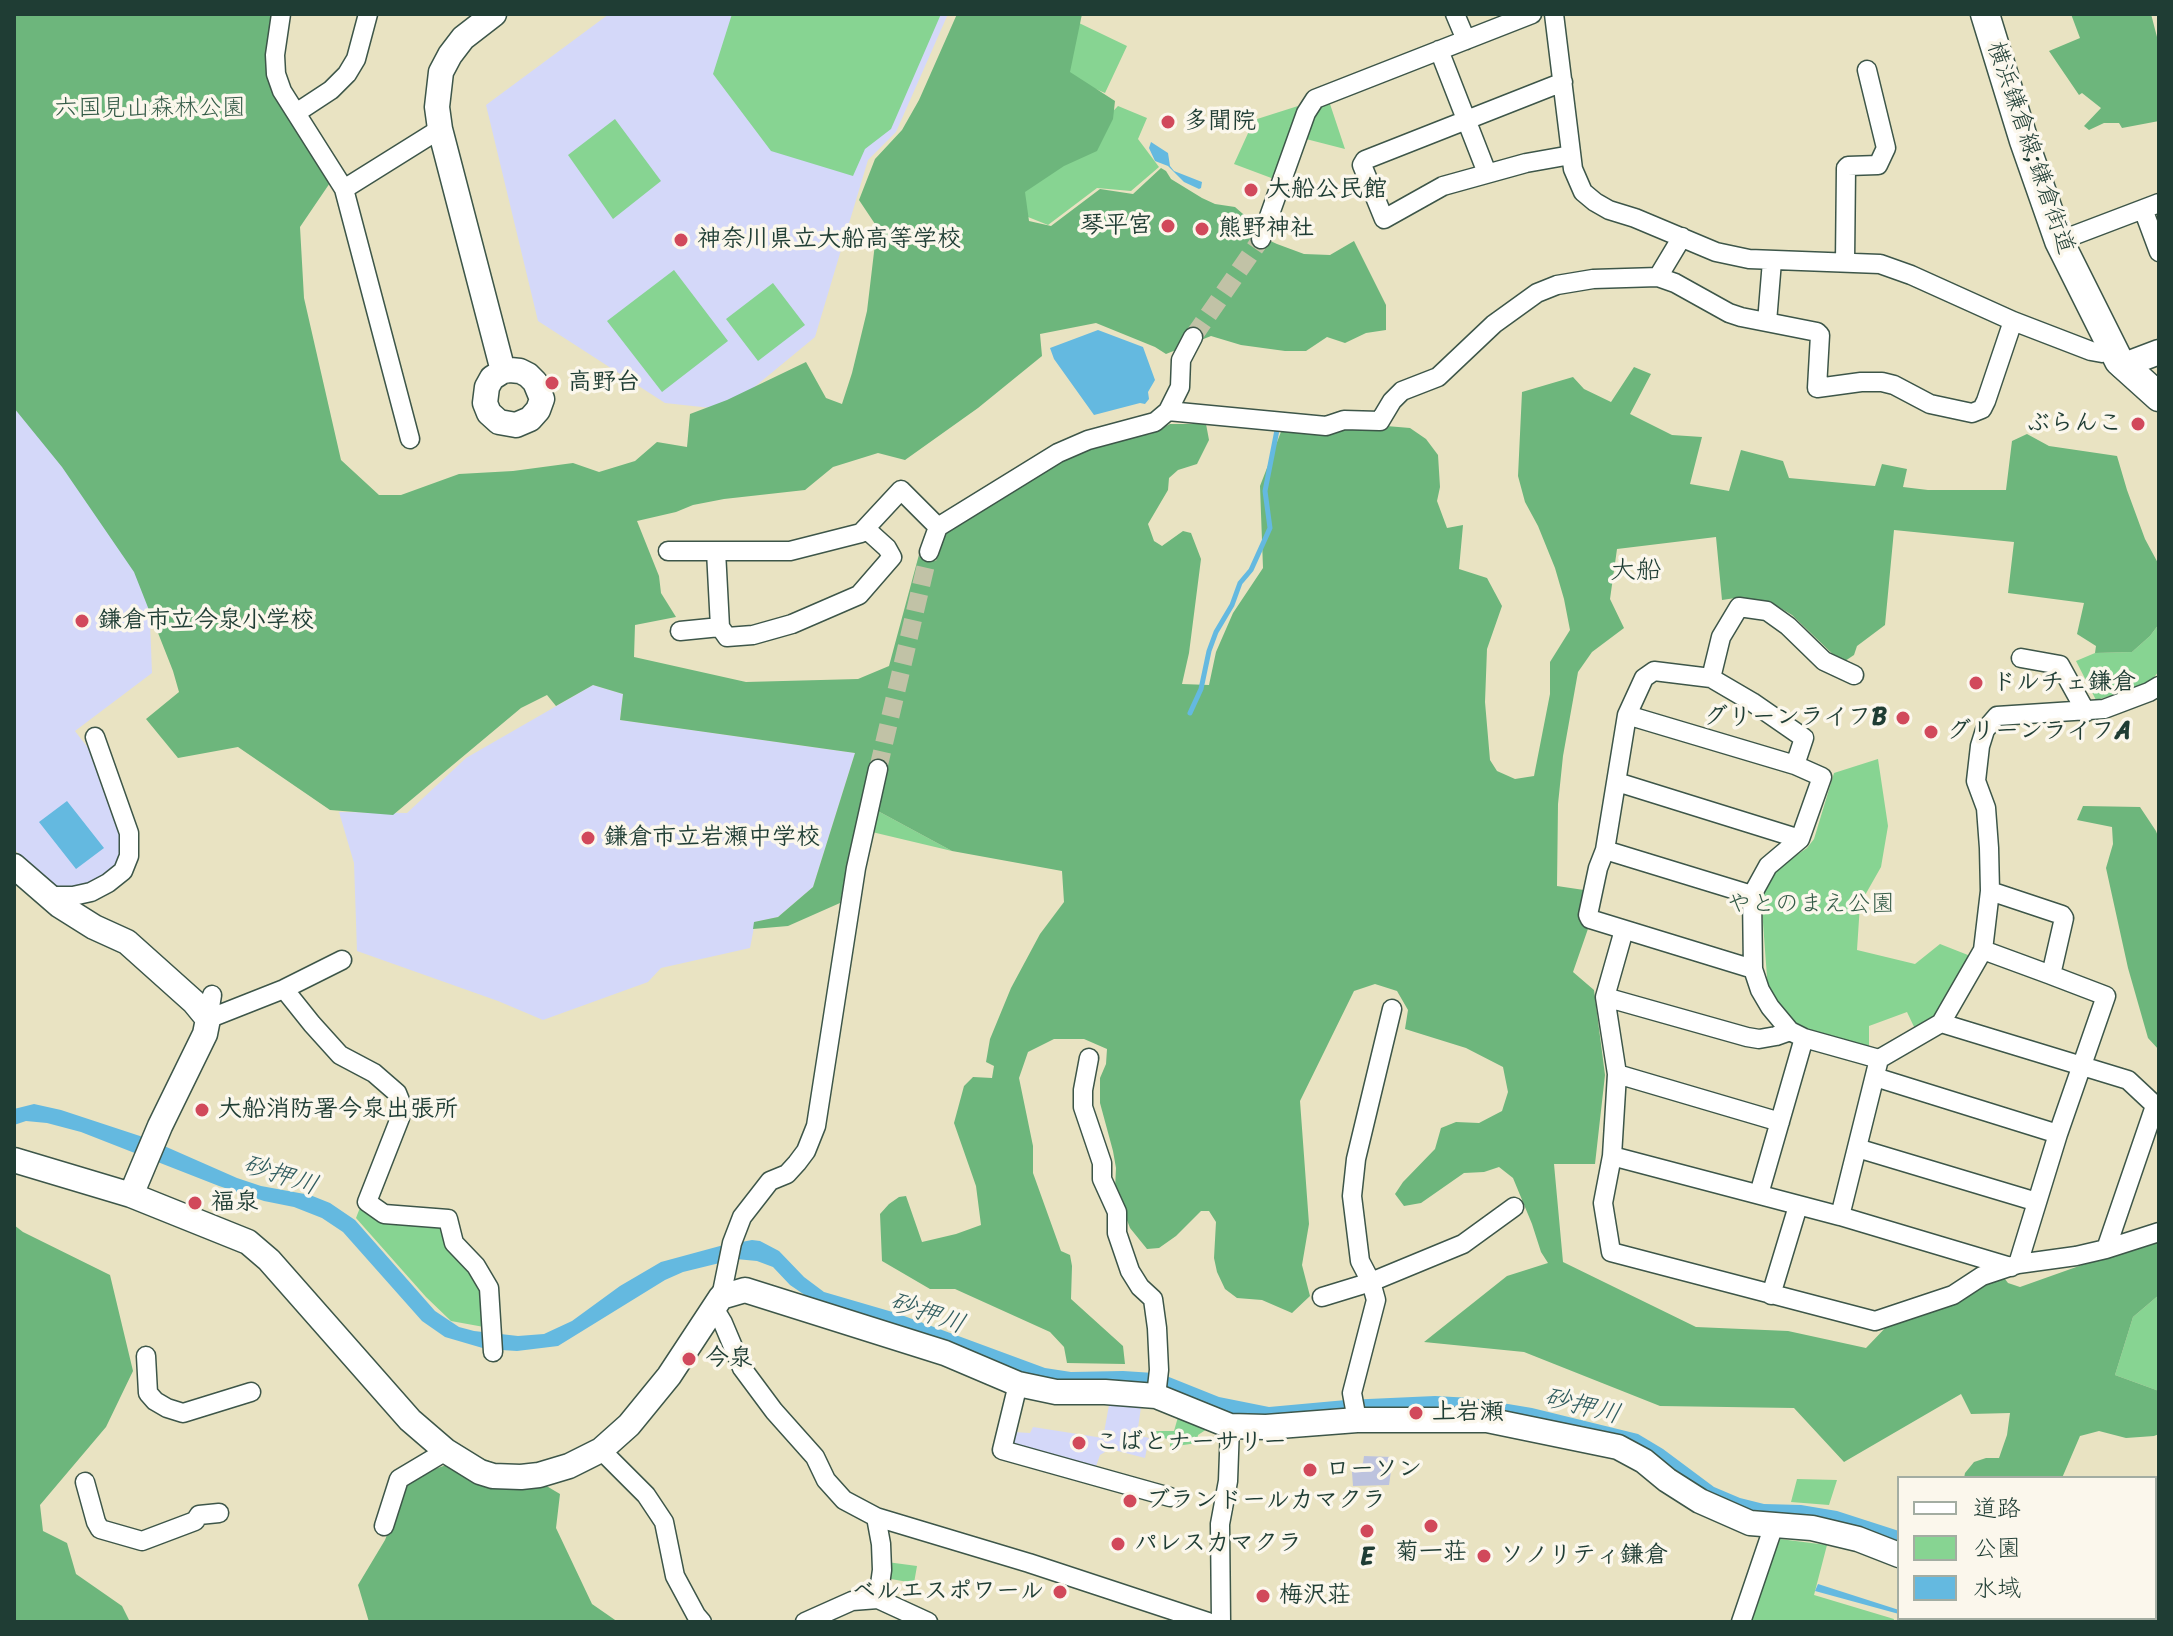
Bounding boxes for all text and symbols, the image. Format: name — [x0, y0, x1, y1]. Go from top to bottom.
street label: 横浜鎌倉線;鎌倉街道 — [1980, 38, 2080, 258]
park label: 六国見山森林公園 — [54, 95, 246, 123]
place label: 多聞院 — [1184, 108, 1256, 136]
marker: 多聞院 — [1159, 113, 1177, 131]
place label: 大船公民館 — [1267, 176, 1387, 204]
marker: 大船公民館 — [1242, 181, 1260, 199]
place label: 琴平宮 — [1080, 212, 1152, 240]
place label: 熊野神社 — [1218, 215, 1314, 243]
marker: 琴平宮 — [1159, 217, 1177, 235]
marker: 熊野神社 — [1193, 220, 1211, 238]
place label: 神奈川県立大船高等学校 — [697, 226, 961, 254]
marker: 神奈川県立大船高等学校 — [672, 231, 690, 249]
place label: 高野台 — [568, 369, 640, 397]
marker: 高野台 — [543, 374, 561, 392]
place label: ぶらんこ — [2026, 410, 2122, 438]
marker: ぶらんこ — [2129, 415, 2147, 433]
district label: 大船 — [1610, 555, 1662, 587]
place label: 鎌倉市立今泉小学校 — [98, 607, 314, 635]
marker: 鎌倉市立今泉小学校 — [73, 612, 91, 630]
place label: ドルチェ鎌倉 — [1992, 669, 2136, 697]
marker: ドルチェ鎌倉 — [1967, 674, 1985, 692]
place label: グリーンライフB — [1704, 704, 1887, 732]
marker: グリーンライフB — [1894, 709, 1912, 727]
place label: グリーンライフA — [1947, 718, 2131, 746]
marker: グリーンライフA — [1922, 723, 1940, 741]
place label: 鎌倉市立岩瀬中学校 — [604, 824, 820, 852]
marker: 鎌倉市立岩瀬中学校 — [579, 829, 597, 847]
park label: やとのまえ公園 — [1727, 891, 1895, 919]
place label: 大船消防署今泉出張所 — [218, 1096, 458, 1124]
marker: 大船消防署今泉出張所 — [193, 1101, 211, 1119]
water label: 砂押川 — [238, 1149, 322, 1203]
place label: 福泉 — [211, 1189, 259, 1217]
marker: 福泉 — [186, 1194, 204, 1212]
water label: 砂押川 — [885, 1287, 969, 1341]
place label: 今泉 — [705, 1345, 753, 1373]
marker: 今泉 — [680, 1350, 698, 1368]
water label: 砂押川 — [1540, 1382, 1624, 1432]
place label: 上岩瀬 — [1432, 1399, 1504, 1427]
marker: 上岩瀬 — [1407, 1404, 1425, 1422]
place label: こばとナーサリー — [1095, 1429, 1287, 1457]
marker: こばとナーサリー — [1070, 1434, 1088, 1452]
place label: ローソン — [1326, 1456, 1422, 1484]
marker: ローソン — [1301, 1461, 1319, 1479]
legend — [1897, 1476, 2157, 1620]
place label: ブランドールカマクラ — [1146, 1487, 1386, 1515]
text: 道路 — [1973, 1487, 2021, 1529]
marker: ブランドールカマクラ — [1121, 1492, 1139, 1510]
marker: 菊一荘 — [1422, 1517, 1440, 1535]
marker: E — [1358, 1522, 1376, 1540]
text: 公園 — [1973, 1527, 2021, 1569]
place label: パレスカマクラ — [1134, 1530, 1302, 1558]
marker: パレスカマクラ — [1109, 1535, 1127, 1553]
place label: 菊一荘 — [1395, 1539, 1467, 1567]
place label: ソノリティ鎌倉 — [1500, 1542, 1668, 1570]
place label: E — [1360, 1544, 1374, 1572]
marker: ソノリティ鎌倉 — [1475, 1547, 1493, 1565]
text: 水域 — [1973, 1567, 2021, 1609]
place label: ベルエスポワール — [852, 1578, 1044, 1606]
place label: 梅沢荘 — [1279, 1582, 1351, 1610]
marker: ベルエスポワール — [1051, 1583, 1069, 1601]
marker: 梅沢荘 — [1254, 1587, 1272, 1605]

